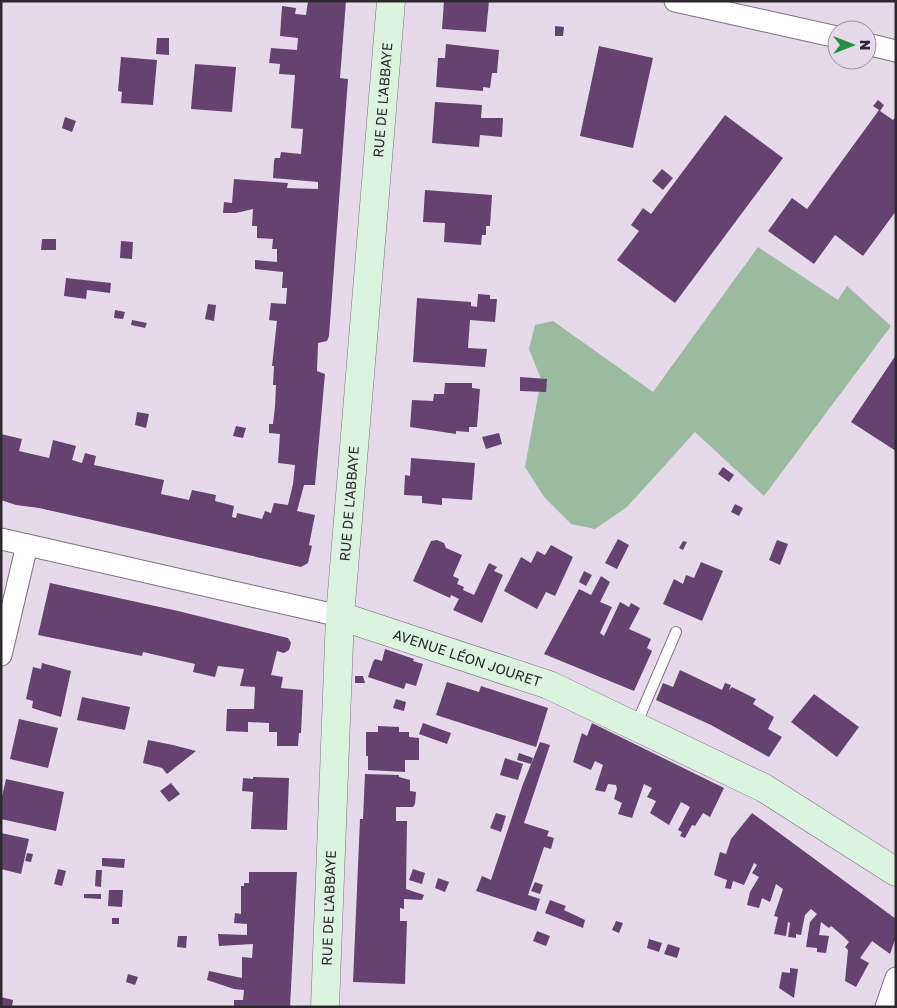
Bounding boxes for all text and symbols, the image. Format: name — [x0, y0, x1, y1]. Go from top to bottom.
north arrow — [827, 20, 877, 70]
text: N — [857, 40, 874, 50]
street label: RUE DE L'ABBAYE — [369, 42, 396, 158]
street label: RUE DE L'ABBAYE — [336, 445, 362, 562]
street label: AVENUE LÉON JOURET — [391, 625, 544, 690]
street label: RUE DE L'ABBAYE — [318, 850, 339, 966]

